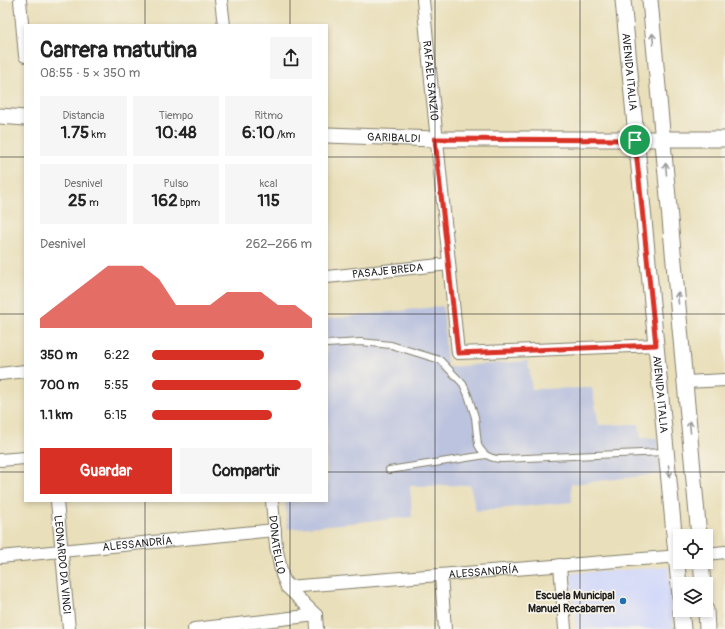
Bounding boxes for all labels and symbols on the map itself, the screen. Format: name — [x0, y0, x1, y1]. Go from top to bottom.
street label: AVENIDA ITALIA — [619, 32, 640, 111]
one-way arrow — [650, 33, 657, 46]
street label: RAFAEL SANZIO — [420, 40, 441, 121]
pin — [618, 123, 652, 157]
street label: GARIBALDI — [367, 130, 421, 145]
one-way arrow — [662, 162, 669, 175]
street label: PASAJE BREDA — [352, 261, 424, 281]
one-way arrow — [674, 292, 681, 305]
street label: AVENIDA ITALIA — [650, 355, 670, 434]
one-way arrow — [686, 421, 693, 434]
one-way arrow — [665, 464, 672, 477]
street label: LEONARDO DA VINCI — [51, 515, 74, 615]
street label: DONATELLO — [266, 515, 288, 575]
street label: ALESSANDRÍA — [102, 534, 173, 554]
street label: ALESSANDRÍA — [448, 563, 519, 581]
place label: Escuela Municipal Manuel Recabarren — [528, 589, 615, 615]
marker: Escuela Municipal Manuel Recabarren — [618, 596, 628, 606]

